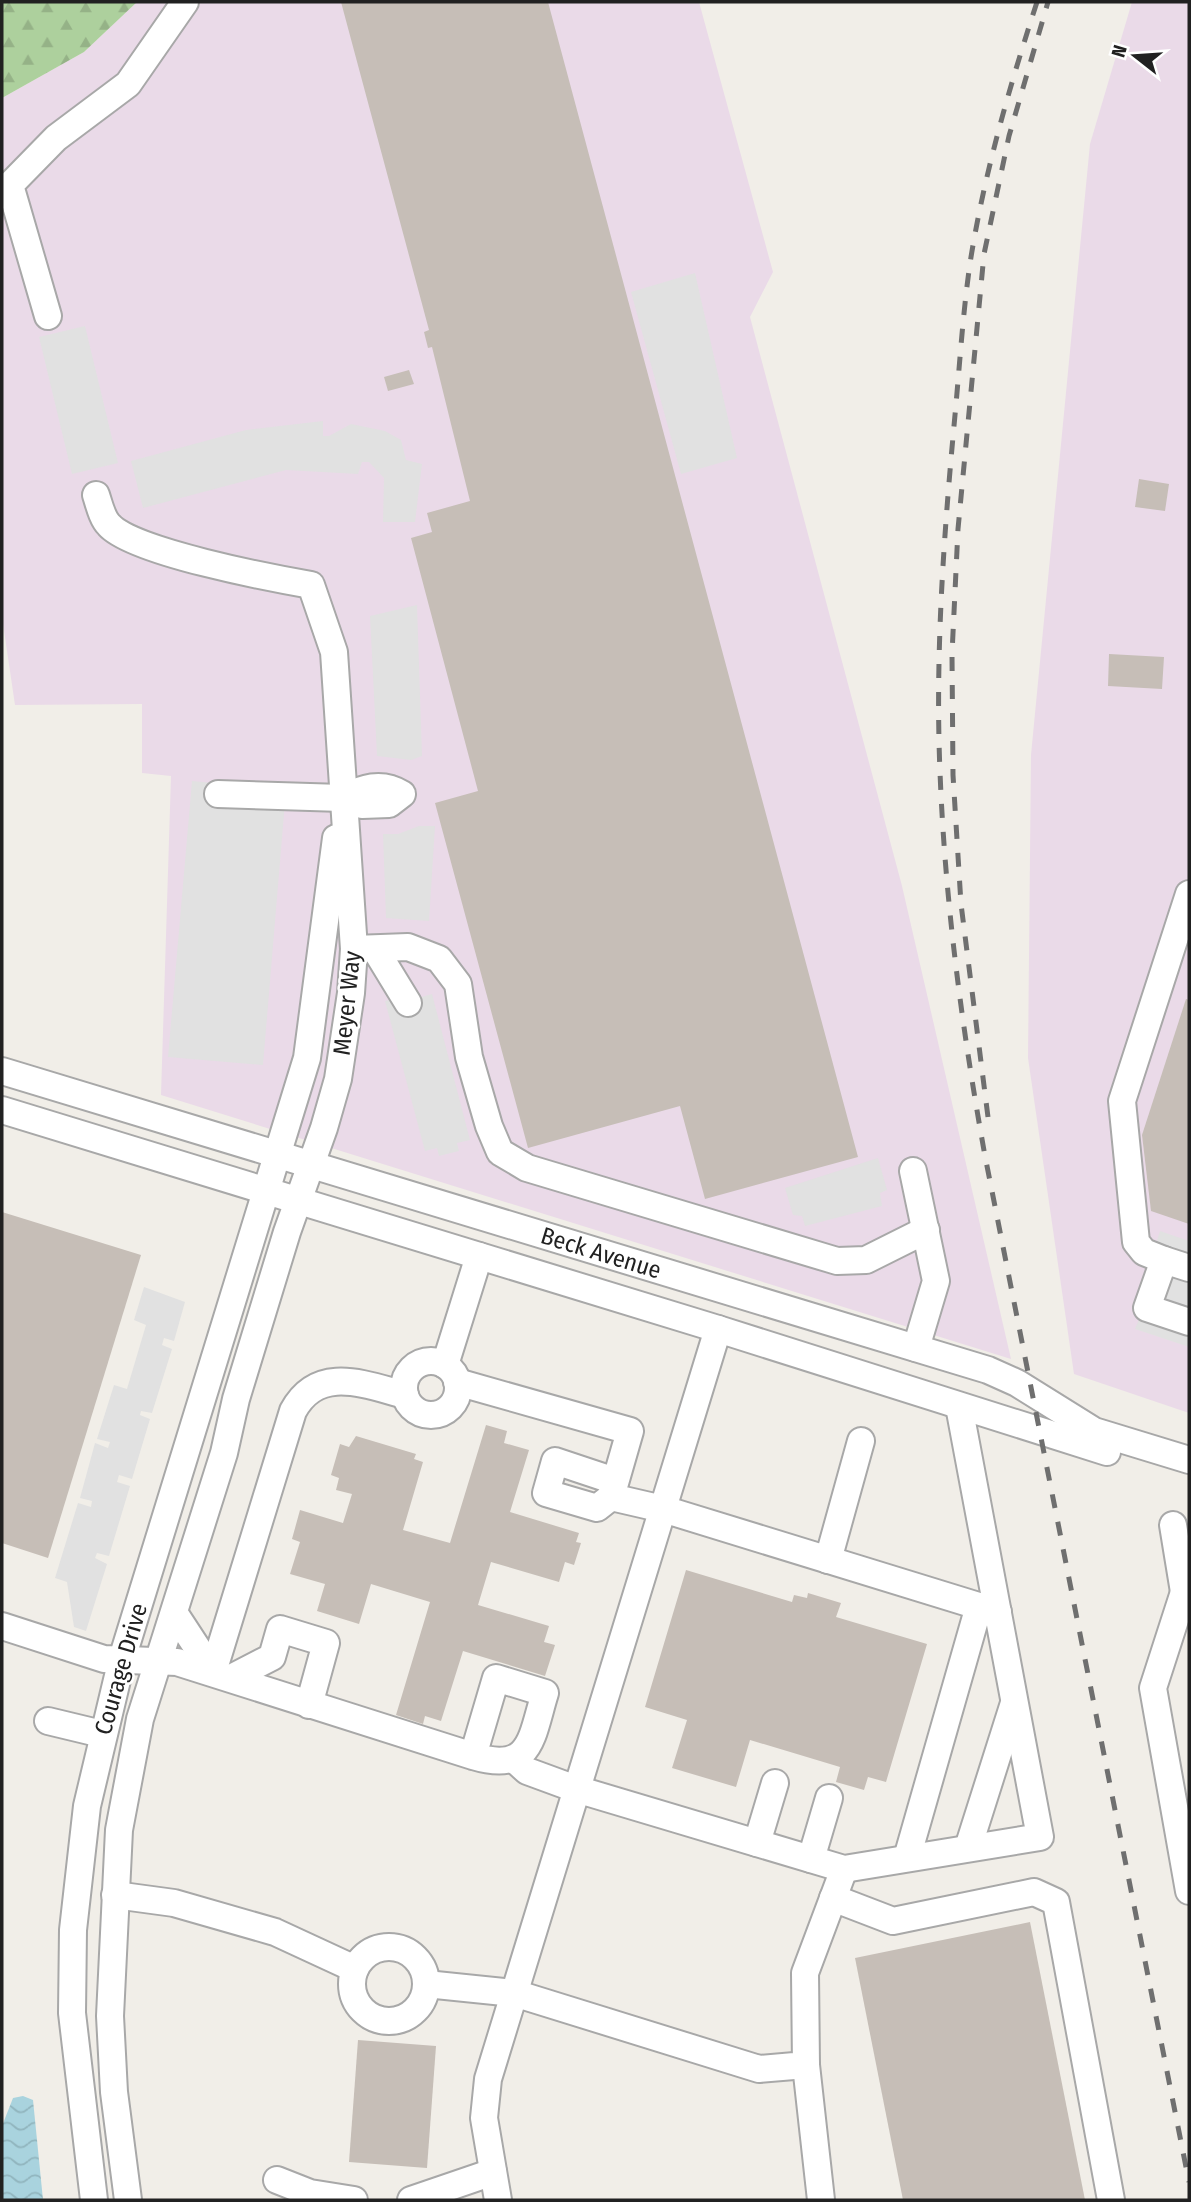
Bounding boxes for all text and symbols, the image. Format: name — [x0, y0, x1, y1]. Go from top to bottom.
north arrow — [1100, 21, 1170, 91]
text: N — [1107, 42, 1132, 60]
street label: Meyer Way — [328, 949, 366, 1057]
street label: Beck Avenue — [538, 1221, 664, 1285]
street label: Courage Drive — [89, 1600, 153, 1738]

